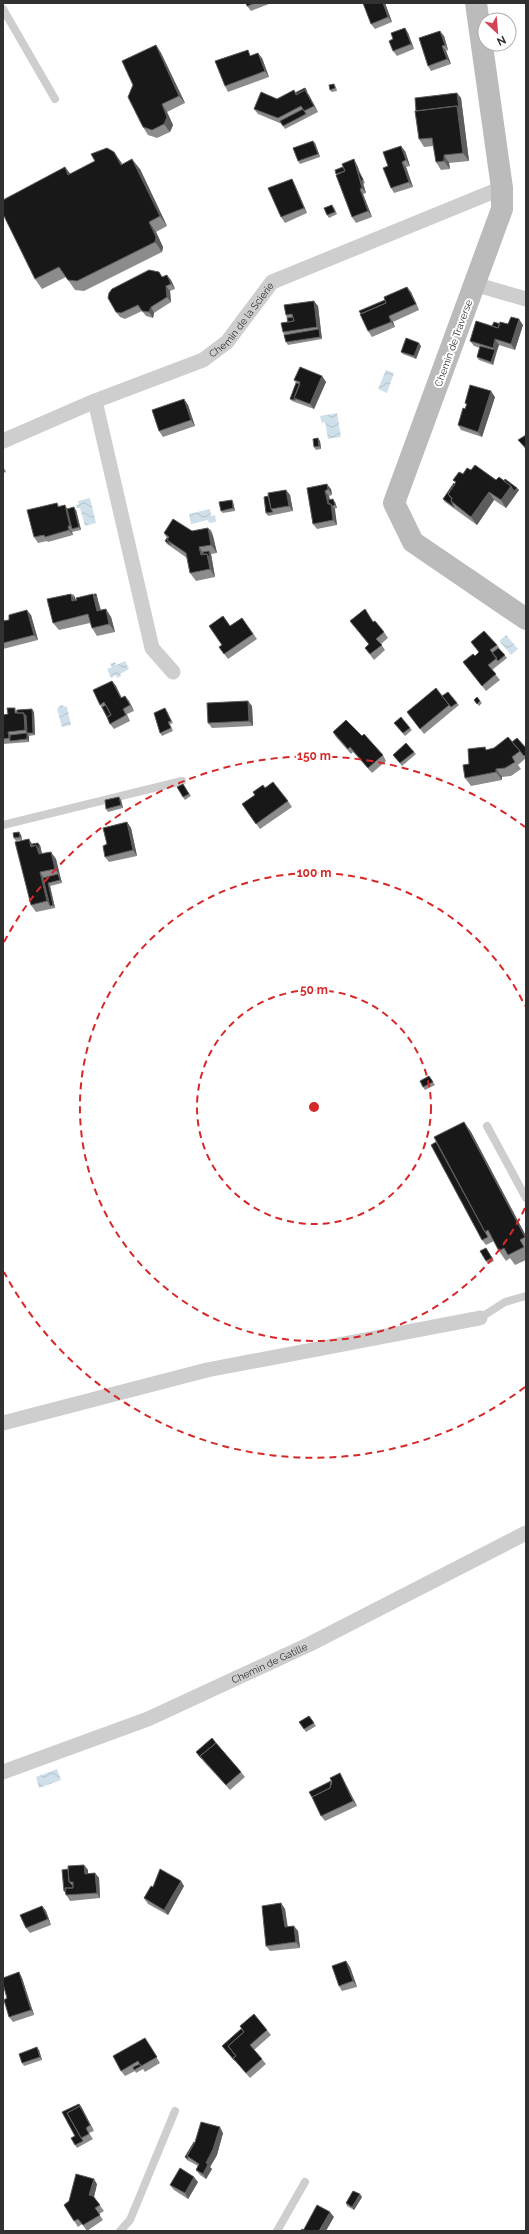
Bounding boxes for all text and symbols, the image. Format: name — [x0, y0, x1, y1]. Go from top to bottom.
north arrow — [477, 12, 517, 52]
text: N — [495, 33, 508, 48]
street label: Chemin de la Scierie — [207, 280, 276, 360]
street label: Chemin de Traverse — [433, 298, 474, 388]
text: 150 m — [297, 749, 331, 763]
text: 100 m — [297, 866, 331, 880]
text: 50 m — [300, 983, 328, 997]
centre of rings — [307, 1100, 321, 1114]
street label: Chemin de Gatille — [230, 1641, 309, 1686]

